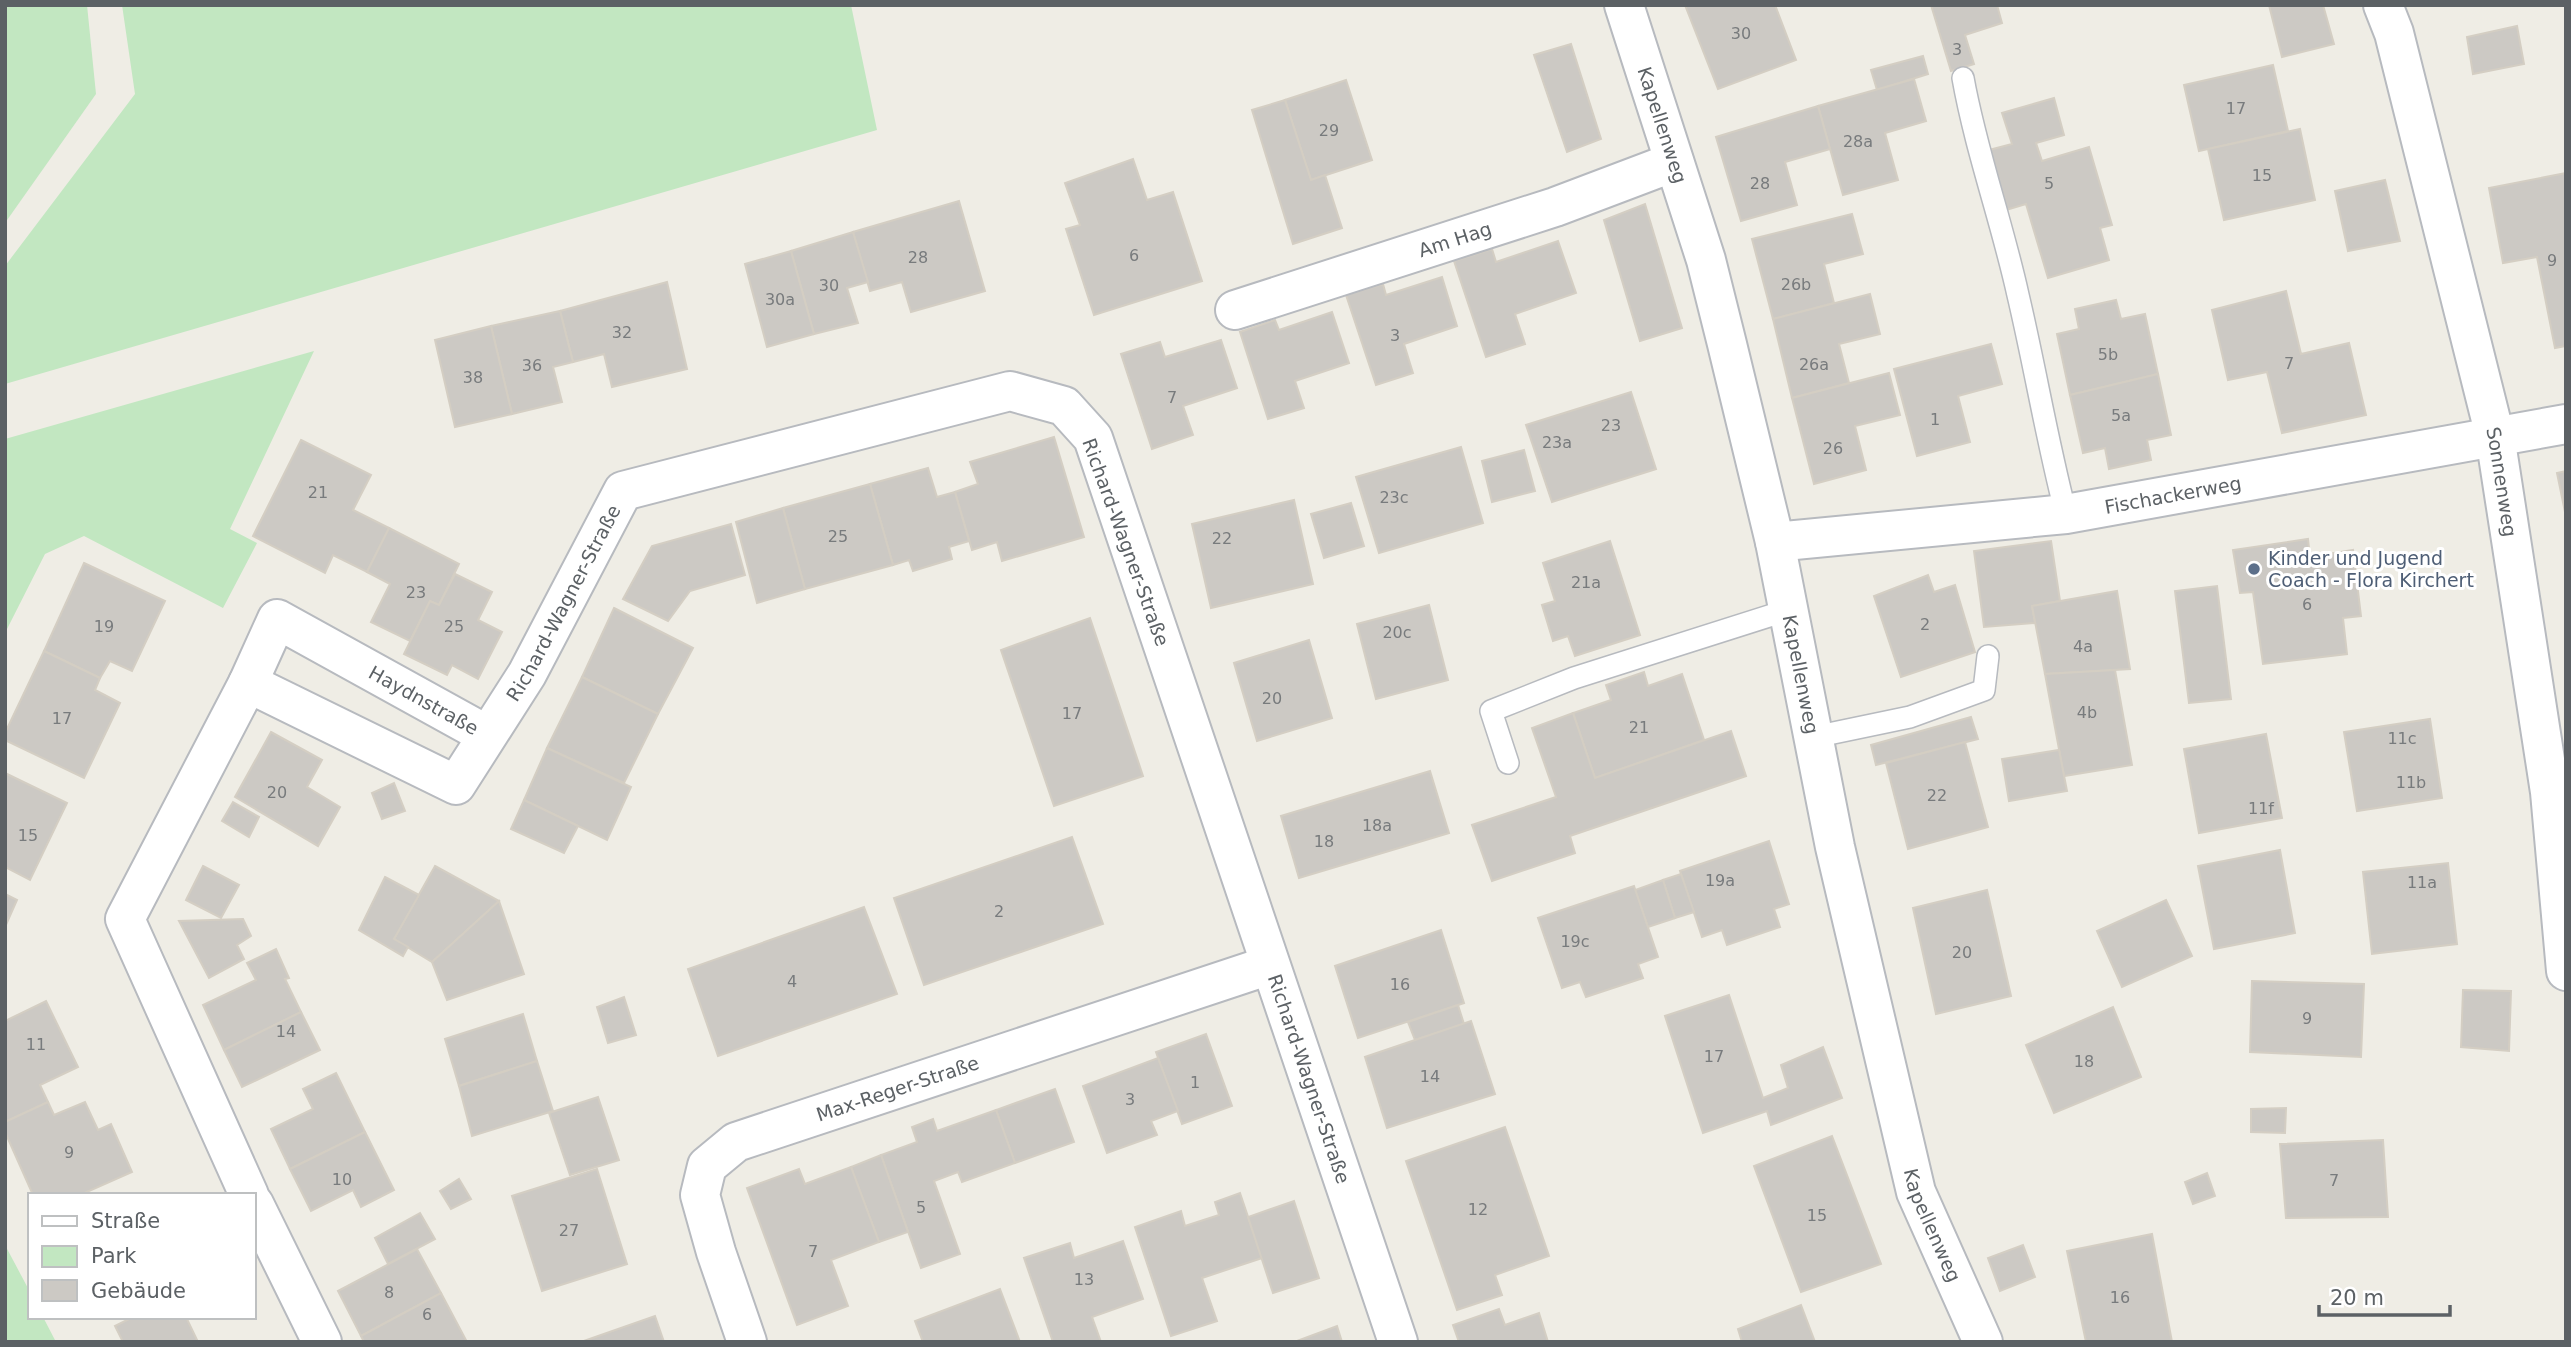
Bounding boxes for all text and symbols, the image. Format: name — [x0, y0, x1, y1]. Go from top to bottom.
house number: 30 — [1731, 24, 1751, 43]
house number: 3 — [1952, 40, 1962, 59]
street label: Kapellenweg — [1634, 64, 1692, 186]
house number: 17 — [2226, 99, 2246, 118]
house number: 29 — [1319, 121, 1339, 140]
house number: 28a — [1843, 132, 1873, 151]
house number: 15 — [2252, 166, 2272, 185]
house number: 28 — [1750, 174, 1770, 193]
house number: 5 — [2044, 174, 2054, 193]
street label: Am Hag — [1416, 217, 1494, 261]
house number: 6 — [1129, 246, 1139, 265]
house number: 28 — [908, 248, 928, 267]
house number: 9 — [2547, 251, 2557, 270]
house number: 26b — [1781, 275, 1811, 294]
house number: 30 — [819, 276, 839, 295]
house number: 30a — [765, 290, 795, 309]
house number: 32 — [612, 323, 632, 342]
house number: 3 — [1390, 326, 1400, 345]
house number: 5b — [2098, 345, 2118, 364]
house number: 7 — [2284, 354, 2294, 373]
house number: 26a — [1799, 355, 1829, 374]
house number: 36 — [522, 356, 542, 375]
house number: 38 — [463, 368, 483, 387]
house number: 7 — [1167, 388, 1177, 407]
house number: 5a — [2111, 406, 2131, 425]
house number: 1 — [1930, 410, 1940, 429]
house number: 23 — [1601, 416, 1621, 435]
street label: Sonnenweg — [2482, 425, 2521, 538]
house number: 23a — [1542, 433, 1572, 452]
street label: Richard-Wagner-Straße — [1078, 435, 1174, 649]
house number: 26 — [1823, 439, 1843, 458]
street label: Fischackerweg — [2103, 472, 2243, 518]
house number: 21 — [308, 483, 328, 502]
house number: 23c — [1379, 488, 1409, 507]
street label: Richard-Wagner-Straße — [502, 501, 625, 705]
house number: 25 — [828, 527, 848, 546]
house number: 22 — [1212, 529, 1232, 548]
place label: Kinder und Jugend Coach - Flora Kirchert — [2268, 547, 2474, 591]
marker: Kinder und Jugend Coach - Flora Kirchert — [2246, 561, 2262, 577]
house number: 21a — [1571, 573, 1601, 592]
house number: 23 — [406, 583, 426, 602]
house number: 6 — [2302, 595, 2312, 614]
street label: Kapellenweg — [1779, 613, 1824, 736]
house number: 2 — [1920, 615, 1930, 634]
house number: 19 — [94, 617, 114, 636]
house number: 25 — [444, 617, 464, 636]
house number: 20c — [1382, 623, 1412, 642]
house number: 4a — [2073, 637, 2093, 656]
street label: Haydnstraße — [365, 661, 482, 739]
house number: 20 — [1262, 689, 1282, 708]
house number: 4b — [2077, 703, 2097, 722]
house number: 17 — [1062, 704, 1082, 723]
house number: 17 — [52, 709, 72, 728]
house number: 21 — [1629, 718, 1649, 737]
house number: 11c — [2387, 729, 2417, 748]
house number: 11b — [2396, 773, 2426, 792]
house number: 20 — [267, 783, 287, 802]
house number: 22 — [1927, 786, 1947, 805]
house number: 11f — [2248, 799, 2274, 818]
house number: 18a — [1362, 816, 1392, 835]
house number: 15 — [18, 826, 38, 845]
house number: 18 — [1314, 832, 1334, 851]
house number: 19a — [1705, 871, 1735, 890]
house number: 11a — [2407, 873, 2437, 892]
house number: 2 — [994, 902, 1004, 921]
house number: 19c — [1560, 932, 1590, 951]
house number: 20 — [1952, 943, 1972, 962]
street label: Richard-Wagner-Straße — [1264, 971, 1355, 1186]
house number: 4 — [787, 972, 797, 991]
house number: 16 — [1390, 975, 1410, 994]
house number: 9 — [2302, 1009, 2312, 1028]
house number: 14 — [276, 1022, 296, 1041]
house number: 11 — [26, 1035, 46, 1054]
house number: 17 — [1704, 1047, 1724, 1066]
street label: Max-Reger-Straße — [813, 1051, 982, 1126]
house number: 18 — [2074, 1052, 2094, 1071]
house number: 14 — [1420, 1067, 1440, 1086]
house number: 1 — [1190, 1073, 1200, 1092]
house number: 3 — [1125, 1090, 1135, 1109]
house number: 9 — [64, 1143, 74, 1162]
street label: Kapellenweg — [1900, 1166, 1966, 1285]
house number: 10 — [332, 1170, 352, 1189]
house number: 7 — [2329, 1171, 2339, 1190]
legend — [28, 1193, 256, 1319]
house number: 5 — [916, 1198, 926, 1217]
house number: 12 — [1468, 1200, 1488, 1219]
house number: 15 — [1807, 1206, 1827, 1225]
text: Straße — [91, 1209, 160, 1233]
house number: 27 — [559, 1221, 579, 1240]
house number: 7 — [808, 1242, 818, 1261]
text: Park — [91, 1244, 137, 1268]
house number: 13 — [1074, 1270, 1094, 1289]
scale bar — [2319, 1274, 2450, 1318]
text: Gebäude — [91, 1279, 186, 1303]
house number: 8 — [384, 1283, 394, 1302]
text: 20 m — [2330, 1286, 2384, 1310]
house number: 16 — [2110, 1288, 2130, 1307]
house number: 6 — [422, 1305, 432, 1324]

